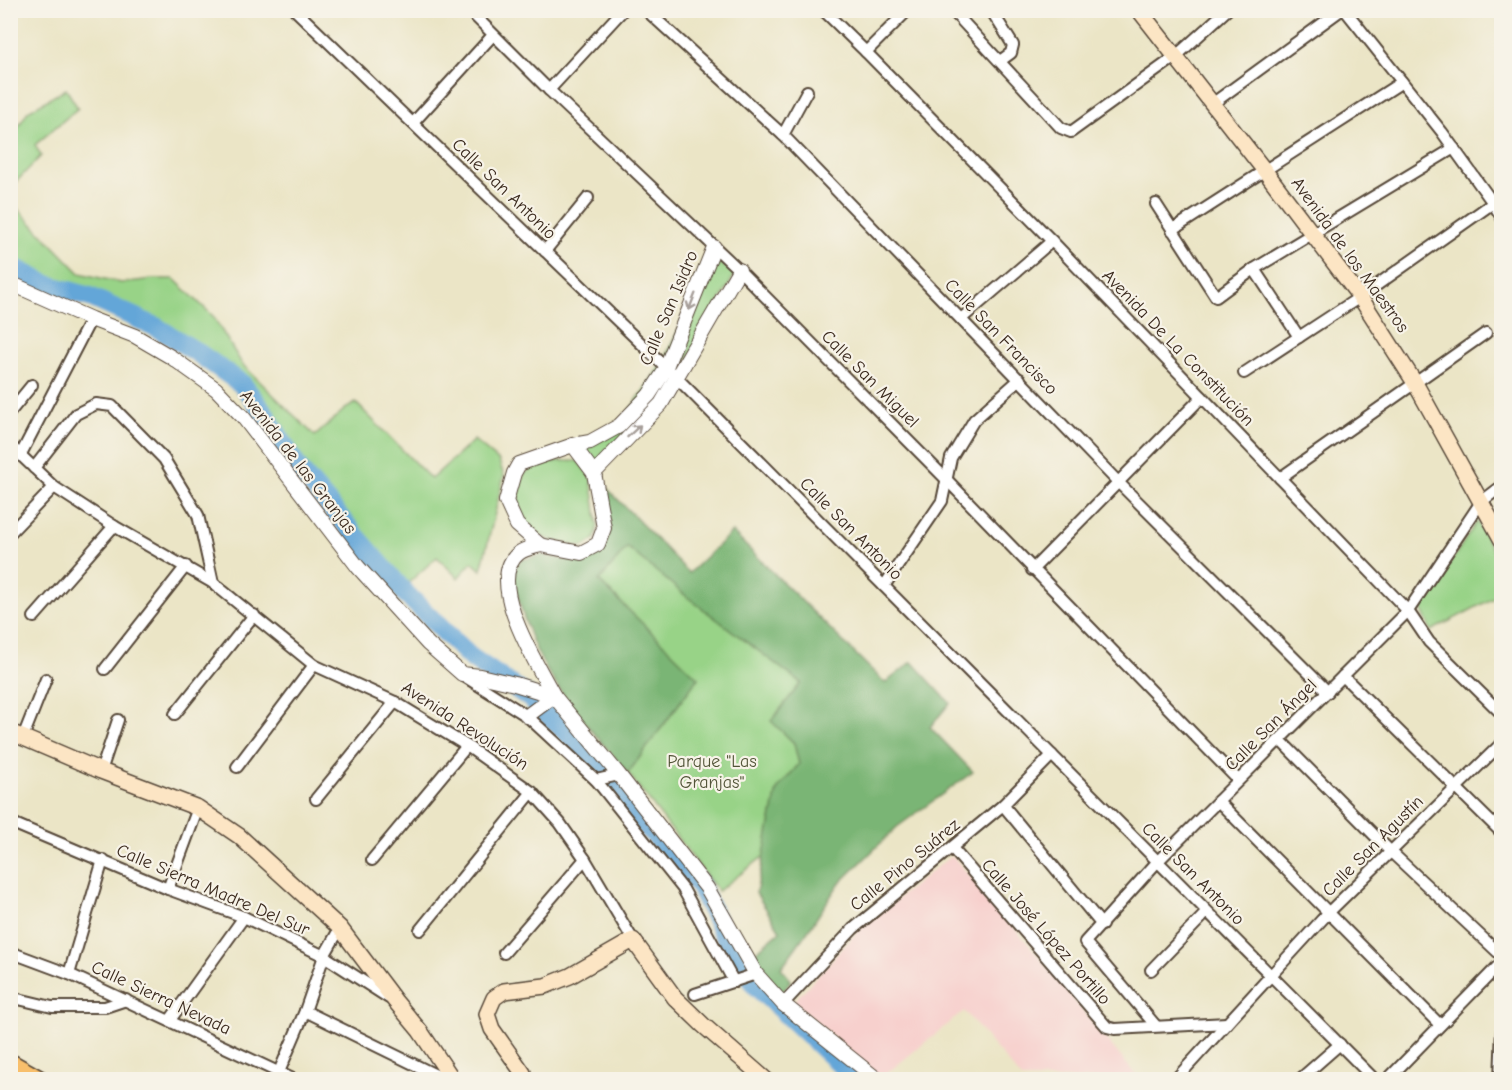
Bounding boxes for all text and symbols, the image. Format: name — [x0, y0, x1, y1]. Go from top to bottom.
street label: Calle San Antonio — [448, 134, 560, 244]
street label: Avenida de los Maestros — [1287, 173, 1413, 337]
street label: Calle San Isidro — [635, 247, 703, 369]
street label: Avenida De La Constitución — [1098, 265, 1258, 431]
street label: Calle San Francisco — [940, 275, 1062, 399]
one-way arrow — [686, 292, 697, 311]
street label: Calle San Miguel — [817, 326, 923, 432]
street label: Avenida de las Granjas — [235, 386, 361, 538]
one-way arrow — [627, 424, 642, 438]
street label: Calle San Antonio — [795, 473, 907, 585]
street label: Calle San Ángel — [1220, 674, 1321, 775]
street label: Avenida Revolución — [398, 677, 532, 775]
park label: Parque "Las Granjas" — [667, 751, 757, 793]
street label: Calle San Agustín — [1318, 791, 1428, 901]
street label: Calle Pino Suárez — [846, 814, 964, 916]
street label: Calle San Antonio — [1137, 818, 1249, 930]
street label: Calle Sierra Madre Del Sur — [113, 840, 314, 941]
street label: Calle José López Portillo — [977, 855, 1115, 1009]
street label: Calle Sierra Nevada — [88, 956, 234, 1040]

